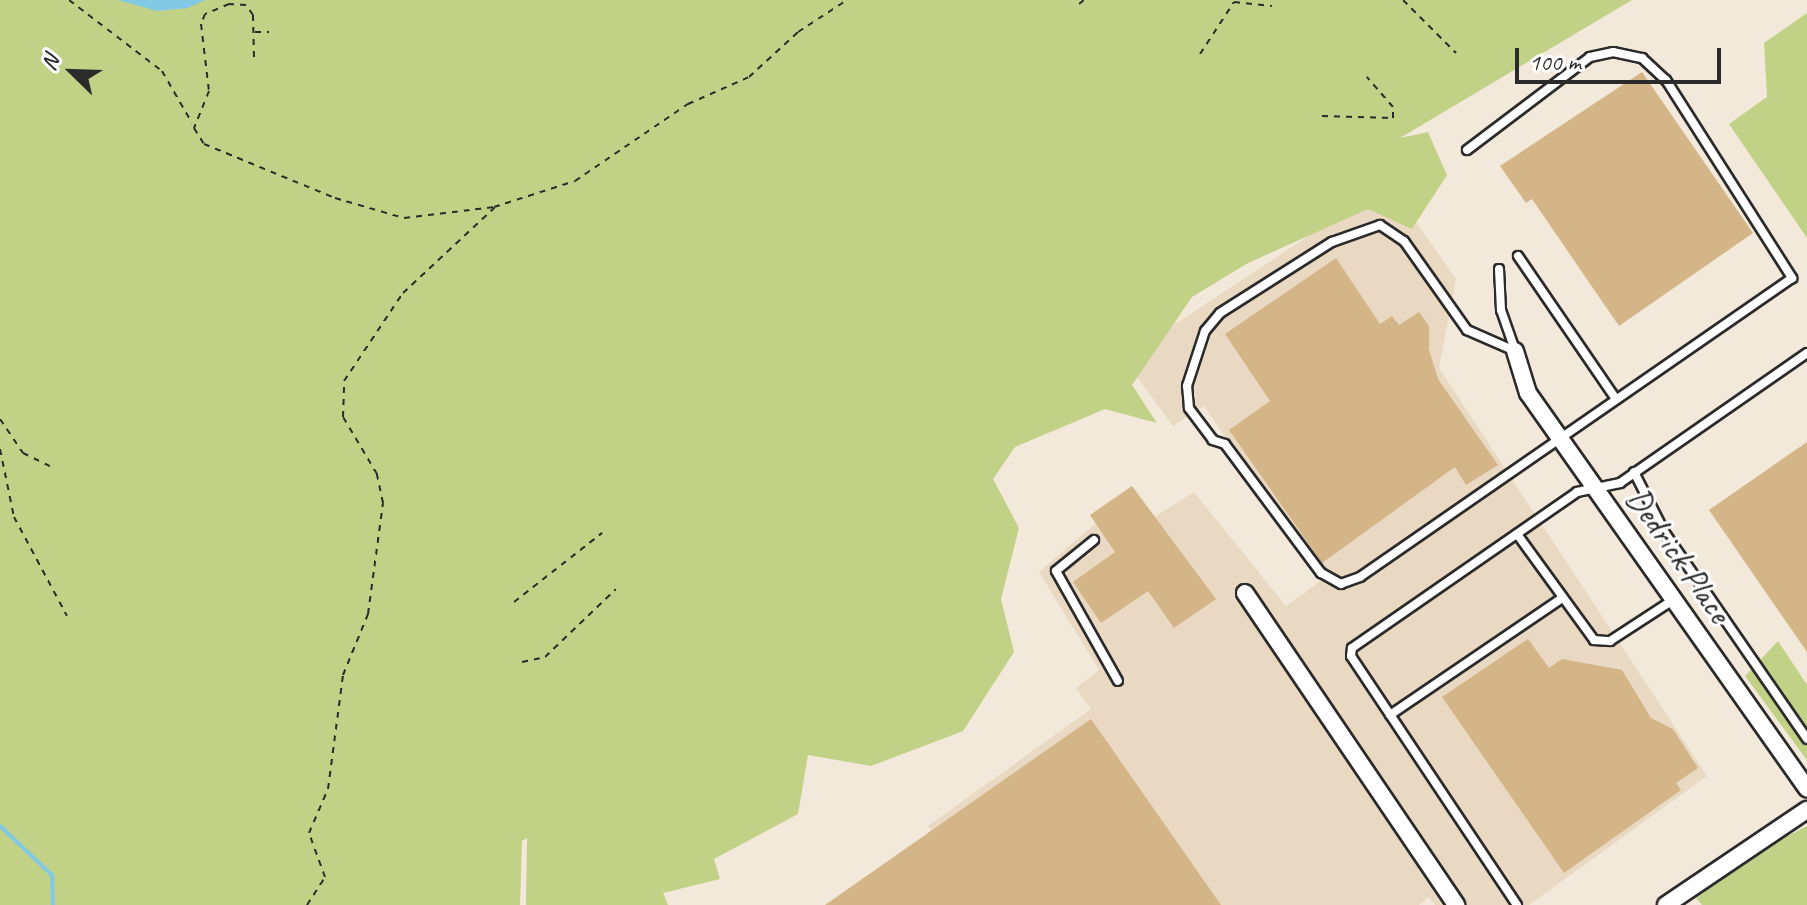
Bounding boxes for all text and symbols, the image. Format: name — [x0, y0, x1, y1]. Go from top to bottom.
north arrow — [32, 32, 112, 112]
scale bar — [1519, 32, 1725, 82]
text: 100 m — [1529, 47, 1581, 77]
text: N — [34, 51, 65, 74]
street label: Dedrick Place — [1618, 479, 1740, 631]

